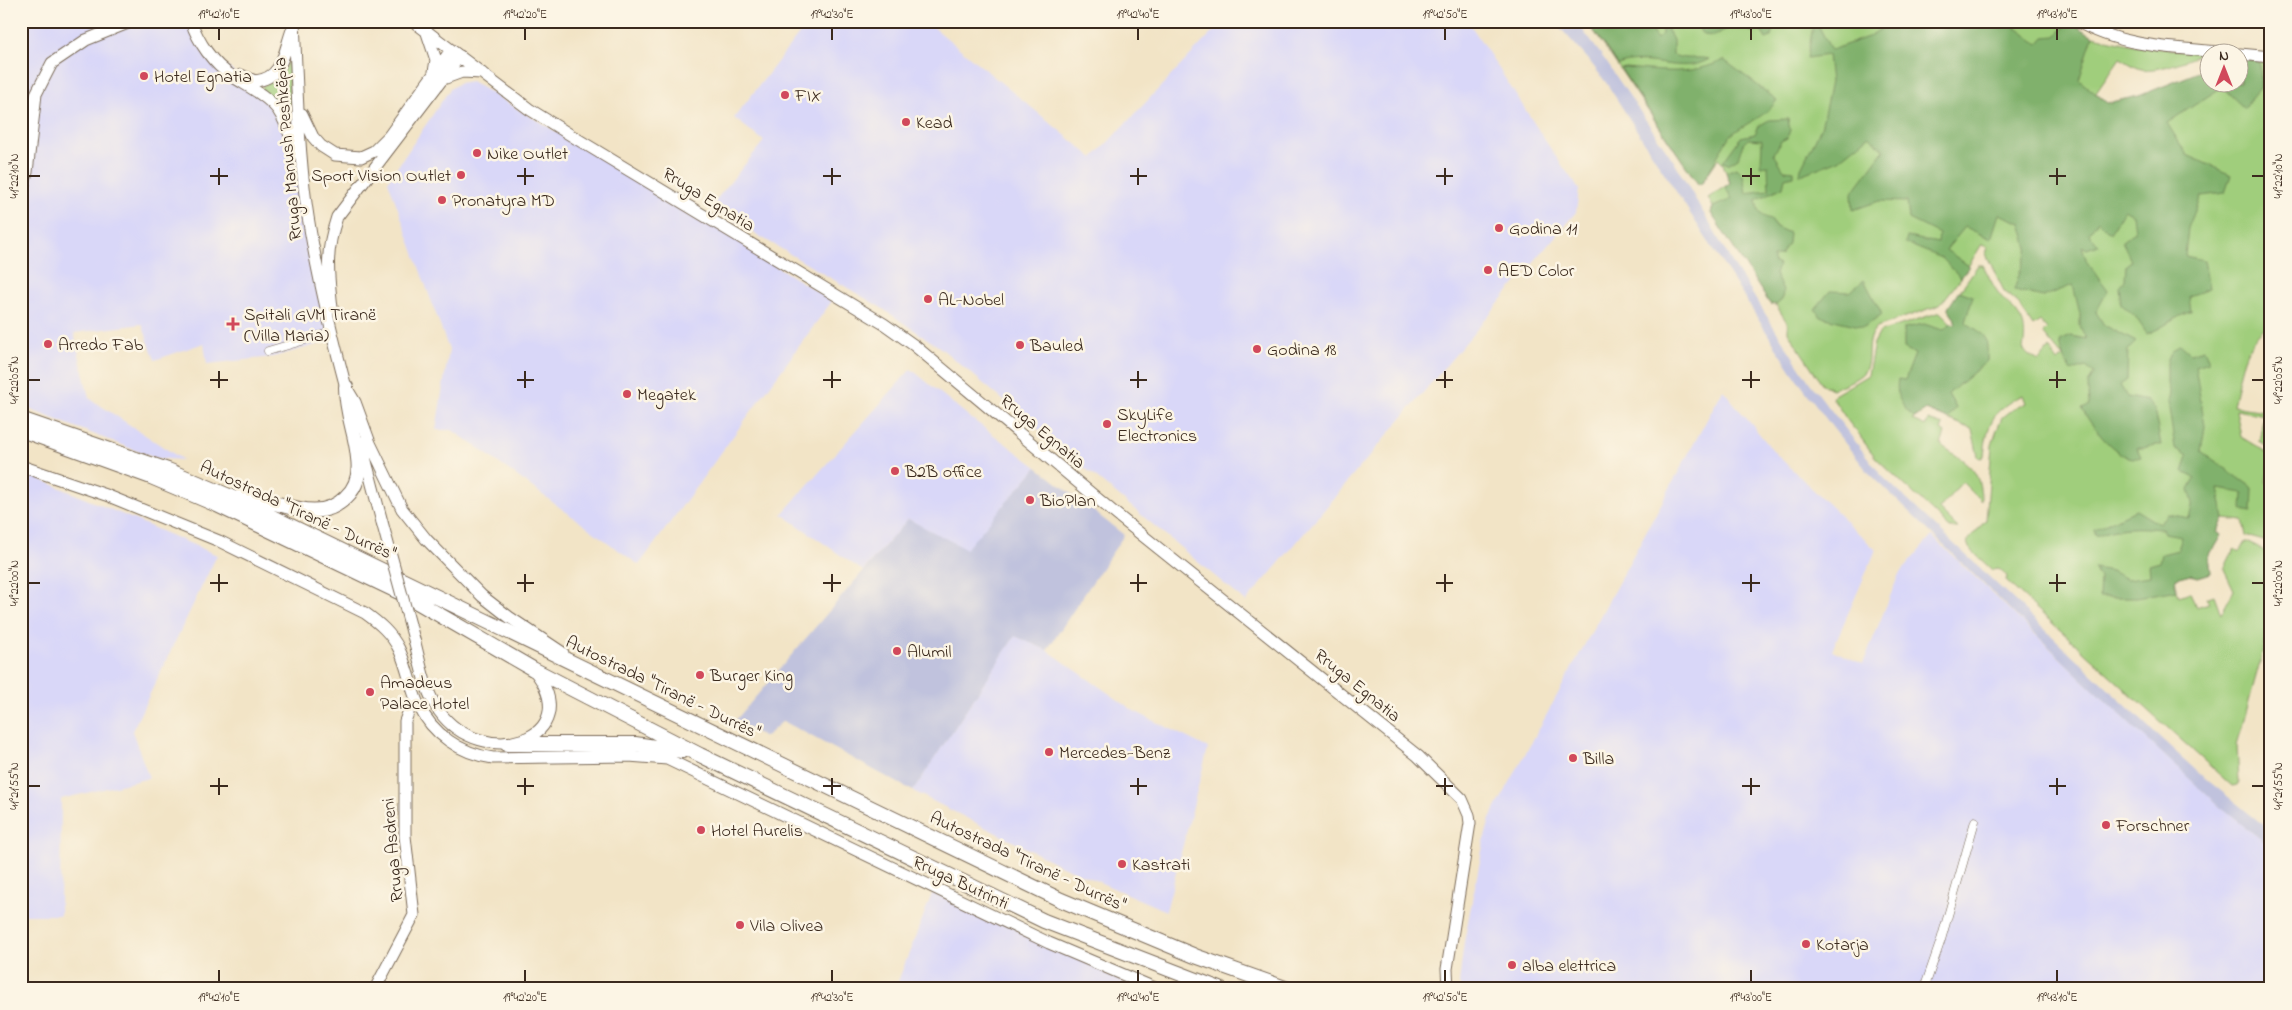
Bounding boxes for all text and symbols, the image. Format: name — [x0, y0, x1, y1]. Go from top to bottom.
text: 19°42'10"E — [198, 6, 240, 24]
text: 19°42'20"E — [503, 6, 547, 24]
text: 19°42'30"E — [810, 6, 854, 24]
text: 19°42'40"E — [1116, 6, 1160, 24]
text: 19°42'50"E — [1423, 6, 1467, 24]
text: 19°43'00"E — [1730, 6, 1772, 24]
text: 19°43'10"E — [2037, 6, 2077, 24]
north arrow — [2200, 42, 2250, 92]
text: N — [2219, 46, 2229, 67]
street label: Rruga Manush Peshkëpia — [268, 56, 311, 242]
place label: Hotel Egnatia — [154, 65, 252, 92]
marker: Hotel Egnatia — [138, 70, 150, 82]
place label: FIX — [794, 84, 821, 110]
marker: FIX — [779, 89, 791, 101]
place label: Kead — [916, 111, 953, 137]
marker: Kead — [900, 116, 912, 128]
place label: Nike Outlet — [487, 142, 568, 168]
marker: Nike Outlet — [471, 147, 483, 159]
text: 41°22'10"N — [6, 153, 24, 199]
text: 41°22'10"N — [2270, 153, 2288, 199]
street label: Rruga Egnatia — [656, 162, 759, 240]
place label: Sport Vision Outlet — [311, 164, 451, 190]
marker: Sport Vision Outlet — [455, 169, 467, 181]
place label: Pronatyra MD — [452, 189, 555, 215]
marker: Pronatyra MD — [436, 194, 448, 206]
place label: Godina 11 — [1509, 217, 1578, 243]
marker: Godina 11 — [1493, 222, 1505, 234]
place label: AED Color — [1498, 259, 1575, 285]
marker: AED Color — [1482, 264, 1494, 276]
place label: AL-Nobel — [938, 288, 1004, 314]
marker: AL-Nobel — [922, 293, 934, 305]
place label: Spitali GVM Tiranë (Villa Maria) — [244, 303, 377, 350]
marker: Spitali GVM Tiranë (Villa Maria) — [226, 317, 240, 331]
place label: Arredo Fab — [58, 333, 144, 359]
place label: Bauled — [1029, 334, 1083, 360]
marker: Arredo Fab — [42, 338, 54, 350]
place label: Godina 18 — [1267, 338, 1337, 364]
marker: Bauled — [1014, 339, 1026, 351]
marker: Godina 18 — [1251, 343, 1263, 355]
text: 41°22'05"N — [6, 356, 24, 404]
text: 41°22'05"N — [2270, 356, 2288, 404]
place label: Megatek — [637, 383, 696, 410]
marker: Megatek — [621, 388, 633, 400]
street label: Rruga Egnatia — [993, 389, 1090, 477]
place label: SkyLife Electronics — [1117, 403, 1197, 450]
marker: SkyLife Electronics — [1101, 418, 1113, 430]
street label: Autostrada "Tiranë - Durrës" — [195, 455, 399, 569]
place label: B2B office — [904, 460, 983, 486]
marker: B2B office — [889, 465, 901, 477]
place label: BioPlan — [1039, 489, 1096, 515]
marker: BioPlan — [1024, 494, 1036, 506]
text: 41°22'00"N — [6, 560, 24, 606]
text: 41°22'00"N — [2270, 560, 2288, 606]
street label: Autostrada "Tiranë - Durrës" — [561, 630, 764, 747]
place label: Alumil — [907, 640, 952, 666]
street label: Rruga Egnatia — [1307, 644, 1406, 730]
marker: Alumil — [891, 645, 903, 657]
place label: Burger King — [709, 664, 793, 691]
marker: Burger King — [694, 669, 706, 681]
place label: Amadeus Palace Hotel — [380, 671, 469, 718]
marker: Amadeus Palace Hotel — [364, 686, 376, 698]
place label: Mercedes-Benz — [1059, 741, 1171, 767]
marker: Mercedes-Benz — [1043, 746, 1055, 758]
place label: Billa — [1582, 747, 1614, 773]
marker: Billa — [1567, 752, 1579, 764]
text: 41°21'55"N — [6, 762, 24, 810]
text: 41°21'55"N — [2270, 762, 2288, 810]
street label: Rruga Asdreni — [376, 797, 412, 903]
street label: Autostrada "Tiranë - Durrës" — [925, 806, 1129, 920]
place label: Forschner — [2115, 814, 2190, 840]
place label: Hotel Aurelis — [711, 819, 803, 845]
marker: Forschner — [2100, 819, 2112, 831]
marker: Hotel Aurelis — [695, 824, 707, 836]
street label: Rruga Butrinti — [907, 850, 1013, 918]
place label: Kastrati — [1132, 853, 1190, 879]
marker: Kastrati — [1116, 858, 1128, 870]
place label: Vila Olivea — [749, 914, 823, 940]
marker: Vila Olivea — [734, 919, 746, 931]
place label: Kotarja — [1816, 933, 1869, 959]
marker: Kotarja — [1800, 938, 1812, 950]
place label: alba elettrica — [1522, 954, 1616, 980]
marker: alba elettrica — [1506, 959, 1518, 971]
text: 19°42'10"E — [198, 989, 240, 1007]
text: 19°42'20"E — [503, 989, 547, 1007]
text: 19°42'30"E — [810, 989, 854, 1007]
text: 19°42'40"E — [1116, 989, 1160, 1007]
text: 19°42'50"E — [1423, 989, 1467, 1007]
text: 19°43'00"E — [1730, 989, 1772, 1007]
text: 19°43'10"E — [2037, 989, 2077, 1007]

